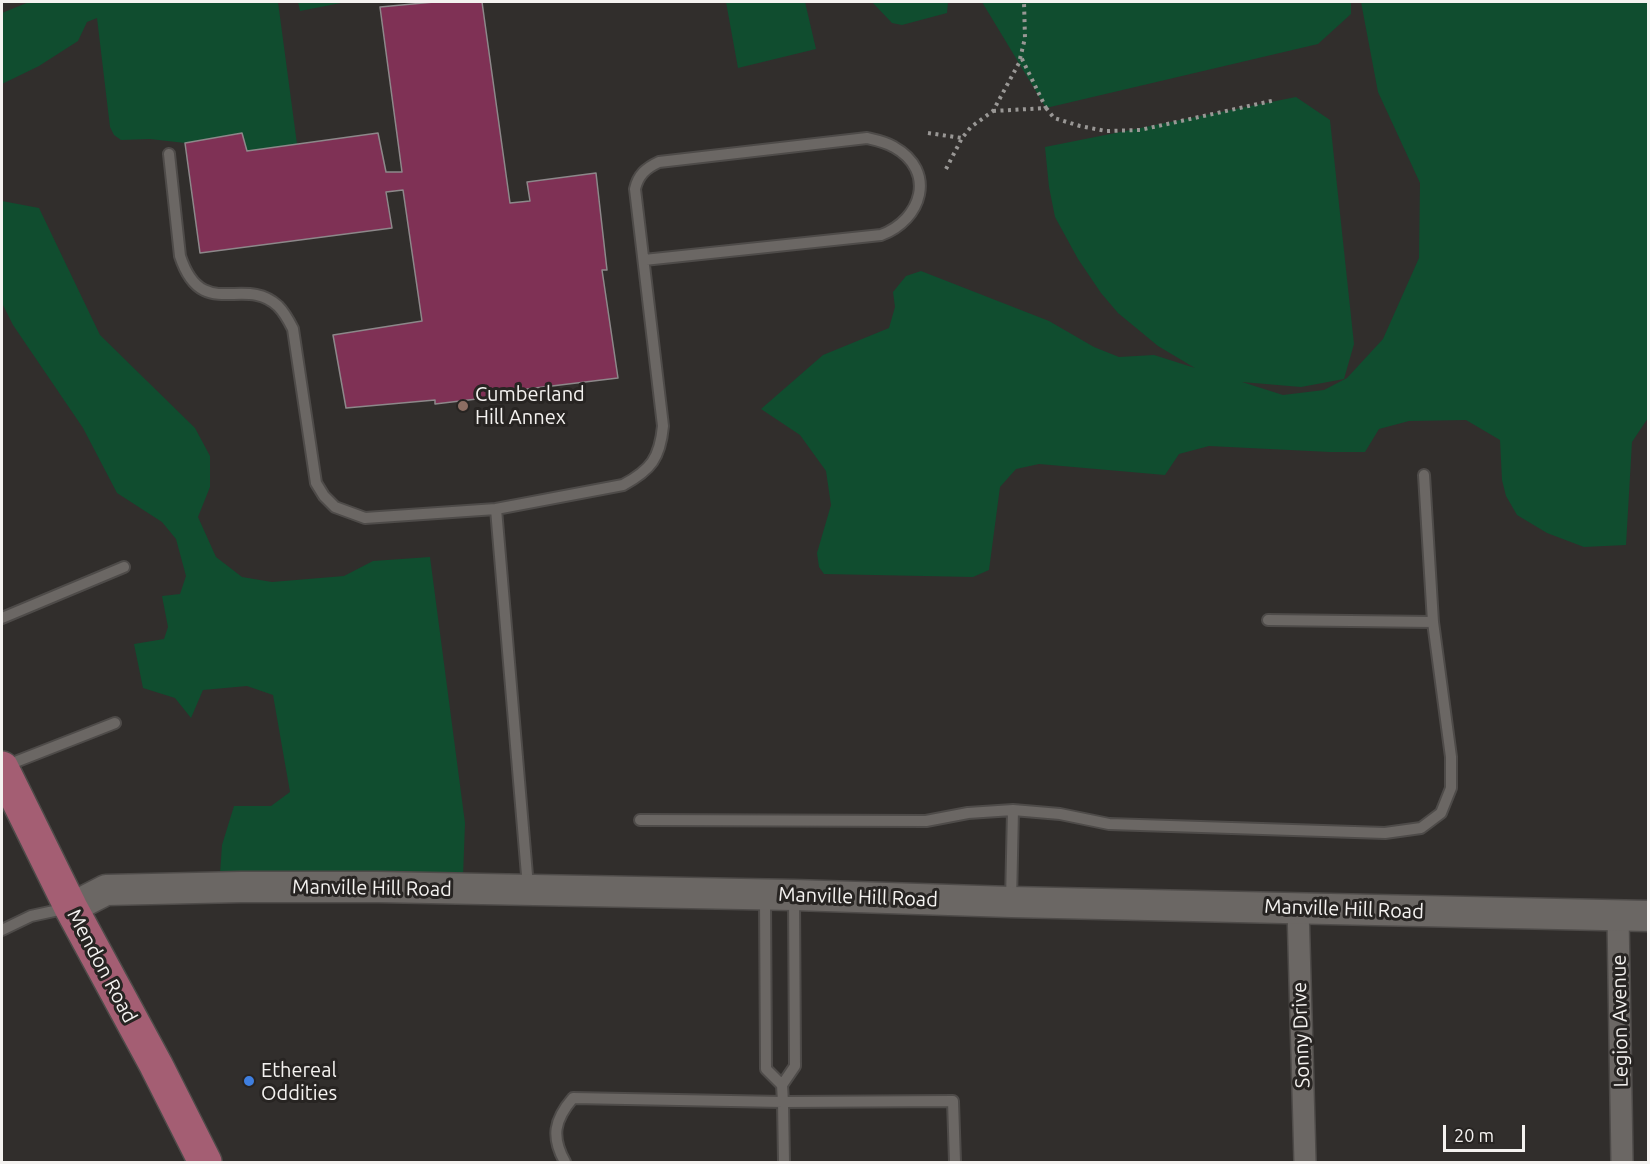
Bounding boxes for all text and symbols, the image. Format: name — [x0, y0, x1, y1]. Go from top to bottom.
place label: Cumberland Hill Annex — [475, 382, 585, 429]
marker: Cumberland Hill Annex — [456, 399, 470, 413]
street label: Manville Hill Road — [292, 875, 452, 901]
street label: Manville Hill Road — [778, 882, 938, 912]
street label: Manville Hill Road — [1264, 894, 1424, 924]
street label: Mendon Road — [62, 905, 142, 1027]
street label: Legion Avenue — [1607, 954, 1633, 1088]
street label: Sonny Drive — [1287, 981, 1315, 1089]
place label: Ethereal Oddities — [261, 1058, 337, 1105]
marker: Ethereal Oddities — [242, 1074, 256, 1088]
scale bar — [1446, 1113, 1528, 1151]
text: 20 m — [1454, 1125, 1494, 1145]

